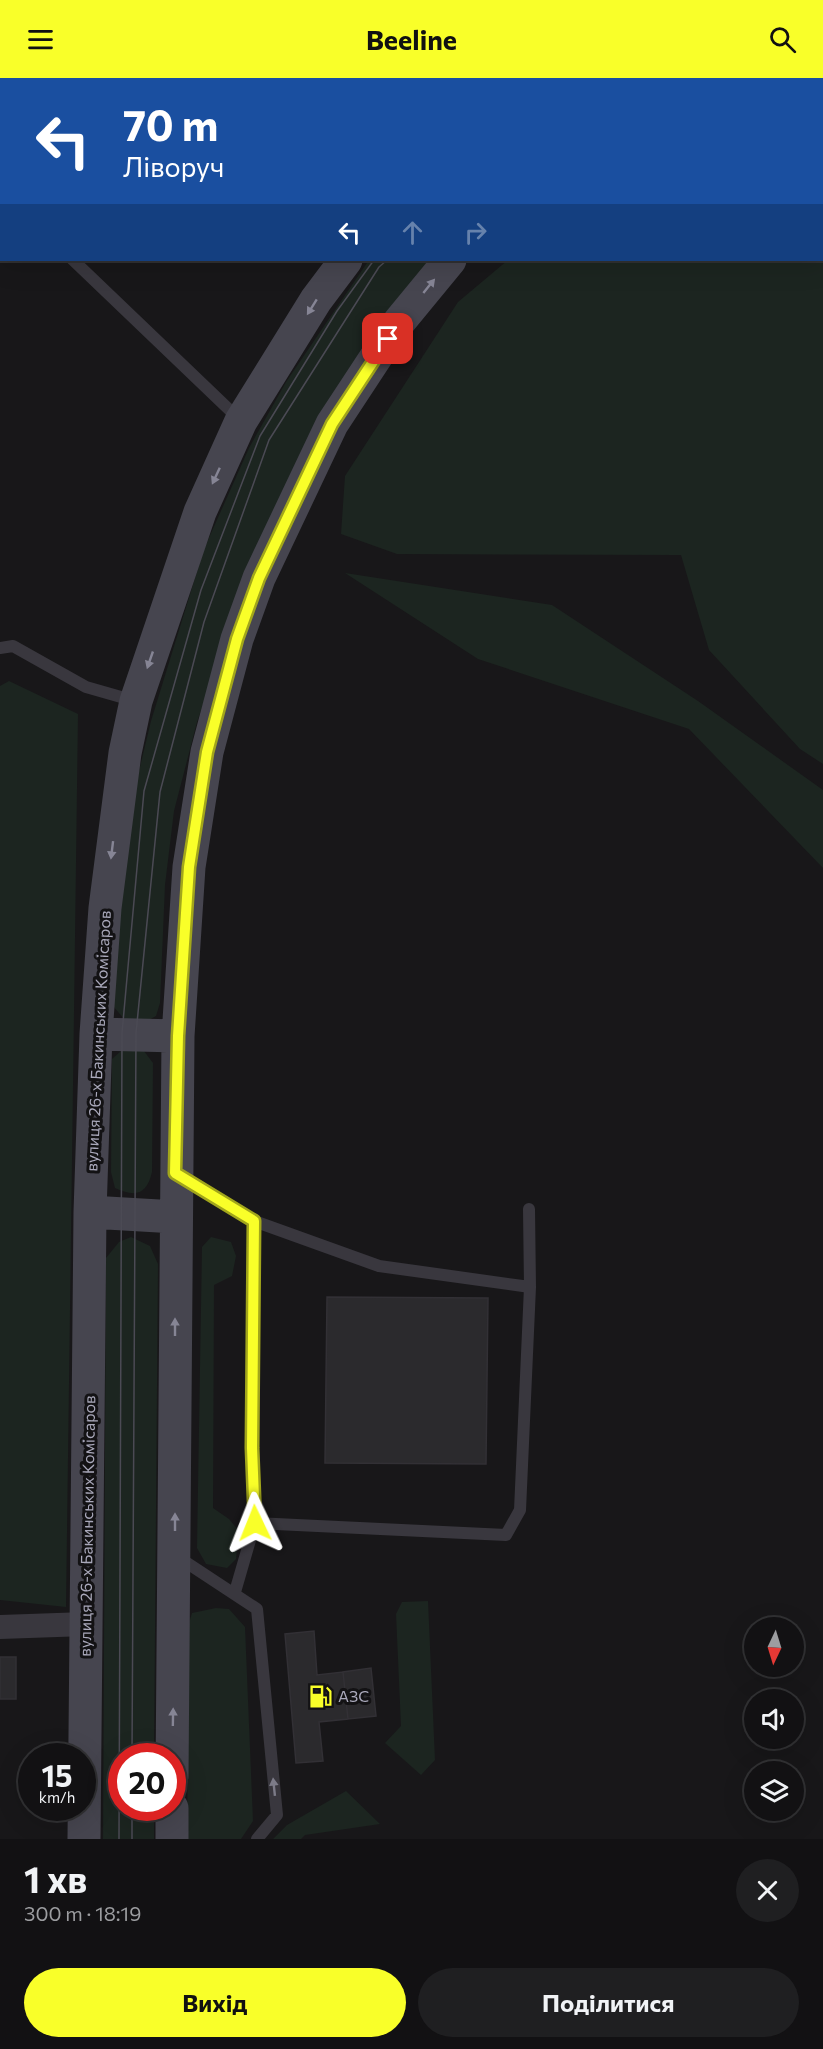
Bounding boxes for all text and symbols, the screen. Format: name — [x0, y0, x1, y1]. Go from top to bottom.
icon: menu — [24, 23, 57, 56]
text: Beeline — [366, 23, 457, 56]
icon: search — [766, 23, 799, 56]
text: 70 m — [123, 98, 218, 150]
icon: left — [24, 102, 102, 180]
text: Ліворуч — [123, 150, 224, 183]
icon: left — [333, 216, 366, 249]
icon: ahead — [396, 216, 429, 249]
icon: right — [459, 216, 492, 249]
one-way arrow — [422, 278, 434, 293]
one-way arrow — [307, 299, 318, 315]
pin — [362, 313, 413, 364]
icon: arrive — [371, 322, 404, 355]
one-way arrow — [211, 468, 221, 486]
one-way arrow — [145, 651, 154, 669]
one-way arrow — [108, 841, 117, 860]
street label: вулиця 26-х Бакинських Комісаров — [81, 910, 114, 1172]
one-way arrow — [170, 1318, 180, 1337]
street label: вулиця 26-х Бакинських Комісаров — [75, 1395, 98, 1657]
position arrow — [223, 1491, 287, 1555]
one-way arrow — [170, 1513, 180, 1532]
north arrow — [744, 1617, 804, 1677]
map controls — [744, 1617, 804, 1821]
fuel station icon: АЗС — [307, 1683, 333, 1709]
place label: АЗС — [338, 1686, 369, 1705]
button: sound — [744, 1689, 804, 1749]
one-way arrow — [168, 1708, 178, 1727]
speed limit sign: 20 — [108, 1743, 186, 1821]
text: 15 — [41, 1756, 73, 1793]
button: layers — [744, 1761, 804, 1821]
one-way arrow — [269, 1778, 279, 1797]
text: km/h — [39, 1788, 75, 1806]
text: 1 хв — [24, 1856, 87, 1900]
button: close — [736, 1859, 799, 1922]
text: 300 m · 18:19 — [24, 1901, 141, 1925]
button: Вихід — [24, 1968, 406, 2037]
button: Поділитися — [418, 1968, 799, 2037]

